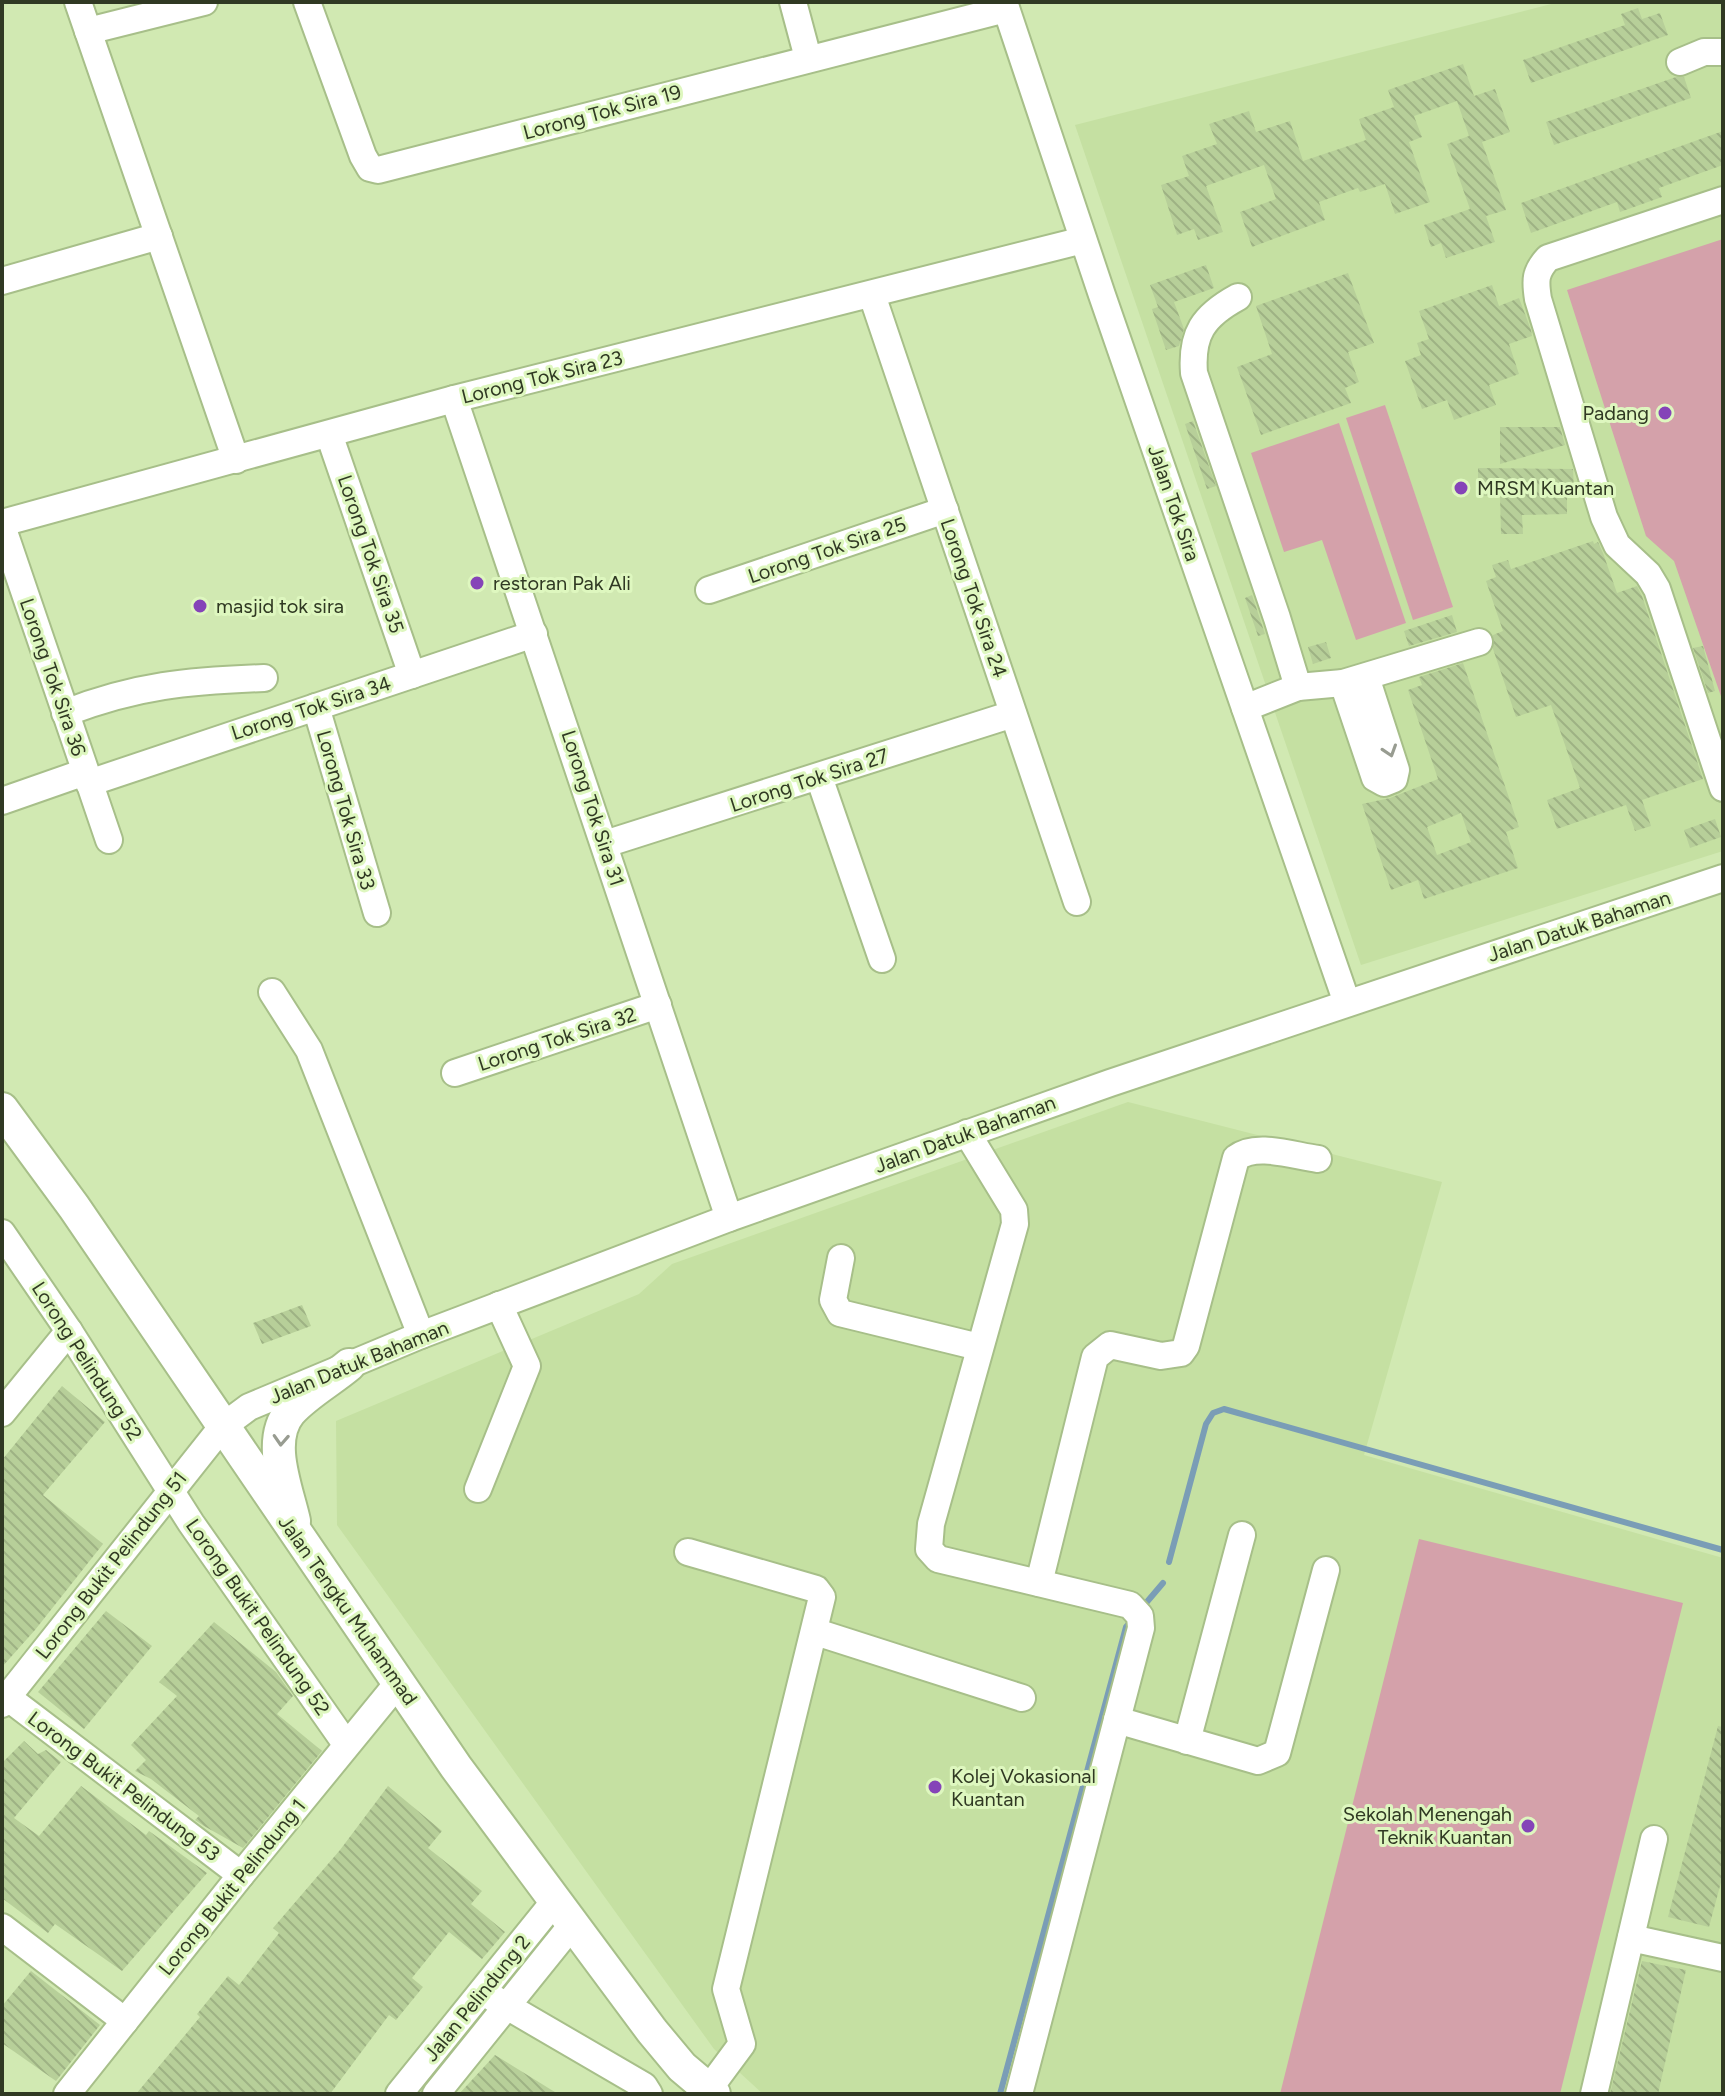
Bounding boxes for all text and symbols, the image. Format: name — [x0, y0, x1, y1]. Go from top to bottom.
street label: Lorong Tok Sira 19 — [520, 79, 684, 145]
street label: Lorong Tok Sira 23 — [459, 345, 625, 409]
place label: Padang — [1583, 401, 1649, 425]
marker: Padang — [1656, 404, 1674, 422]
street label: Jalan Tok Sira — [1143, 442, 1205, 564]
street label: Lorong Tok Sira 35 — [333, 472, 409, 636]
place label: MRSM Kuantan — [1477, 476, 1614, 500]
marker: MRSM Kuantan — [1452, 479, 1470, 497]
street label: Lorong Tok Sira 25 — [745, 512, 909, 588]
street label: Lorong Tok Sira 24 — [936, 515, 1012, 681]
place label: restoran Pak Ali — [493, 571, 631, 595]
marker: restoran Pak Ali — [468, 574, 486, 592]
place label: masjid tok sira — [216, 594, 344, 618]
street label: Lorong Tok Sira 36 — [15, 595, 91, 759]
marker: masjid tok sira — [191, 597, 209, 615]
street label: Lorong Tok Sira 34 — [228, 671, 394, 745]
street label: Lorong Tok Sira 33 — [312, 727, 380, 893]
street label: Lorong Tok Sira 31 — [557, 727, 629, 889]
street label: Lorong Tok Sira 27 — [727, 743, 891, 817]
one-way arrow — [1380, 744, 1396, 758]
street label: Jalan Datuk Bahaman — [1485, 885, 1673, 967]
street label: Lorong Tok Sira 32 — [475, 1002, 639, 1076]
street label: Jalan Datuk Bahaman — [871, 1090, 1059, 1178]
street label: Lorong Pelindung 52 — [27, 1277, 147, 1445]
street label: Jalan Datuk Bahaman — [266, 1315, 452, 1409]
one-way arrow — [273, 1434, 290, 1447]
street label: Lorong Bukit Pelindung 51 — [30, 1466, 192, 1664]
street label: Jalan Tengku Muhammad — [273, 1511, 423, 1709]
street label: Lorong Bukit Pelindung 52 — [181, 1514, 335, 1720]
street label: Lorong Bukit Pelindung 53 — [23, 1706, 225, 1866]
place label: Kolej Vokasional Kuantan — [951, 1764, 1096, 1811]
marker: Kolej Vokasional Kuantan — [926, 1778, 944, 1796]
street label: Lorong Bukit Pelindung 1 — [153, 1794, 311, 1980]
place label: Sekolah Menengah Teknik Kuantan — [1343, 1802, 1512, 1849]
marker: Sekolah Menengah Teknik Kuantan — [1519, 1817, 1537, 1835]
street label: Jalan Pelindung 2 — [419, 1930, 535, 2066]

